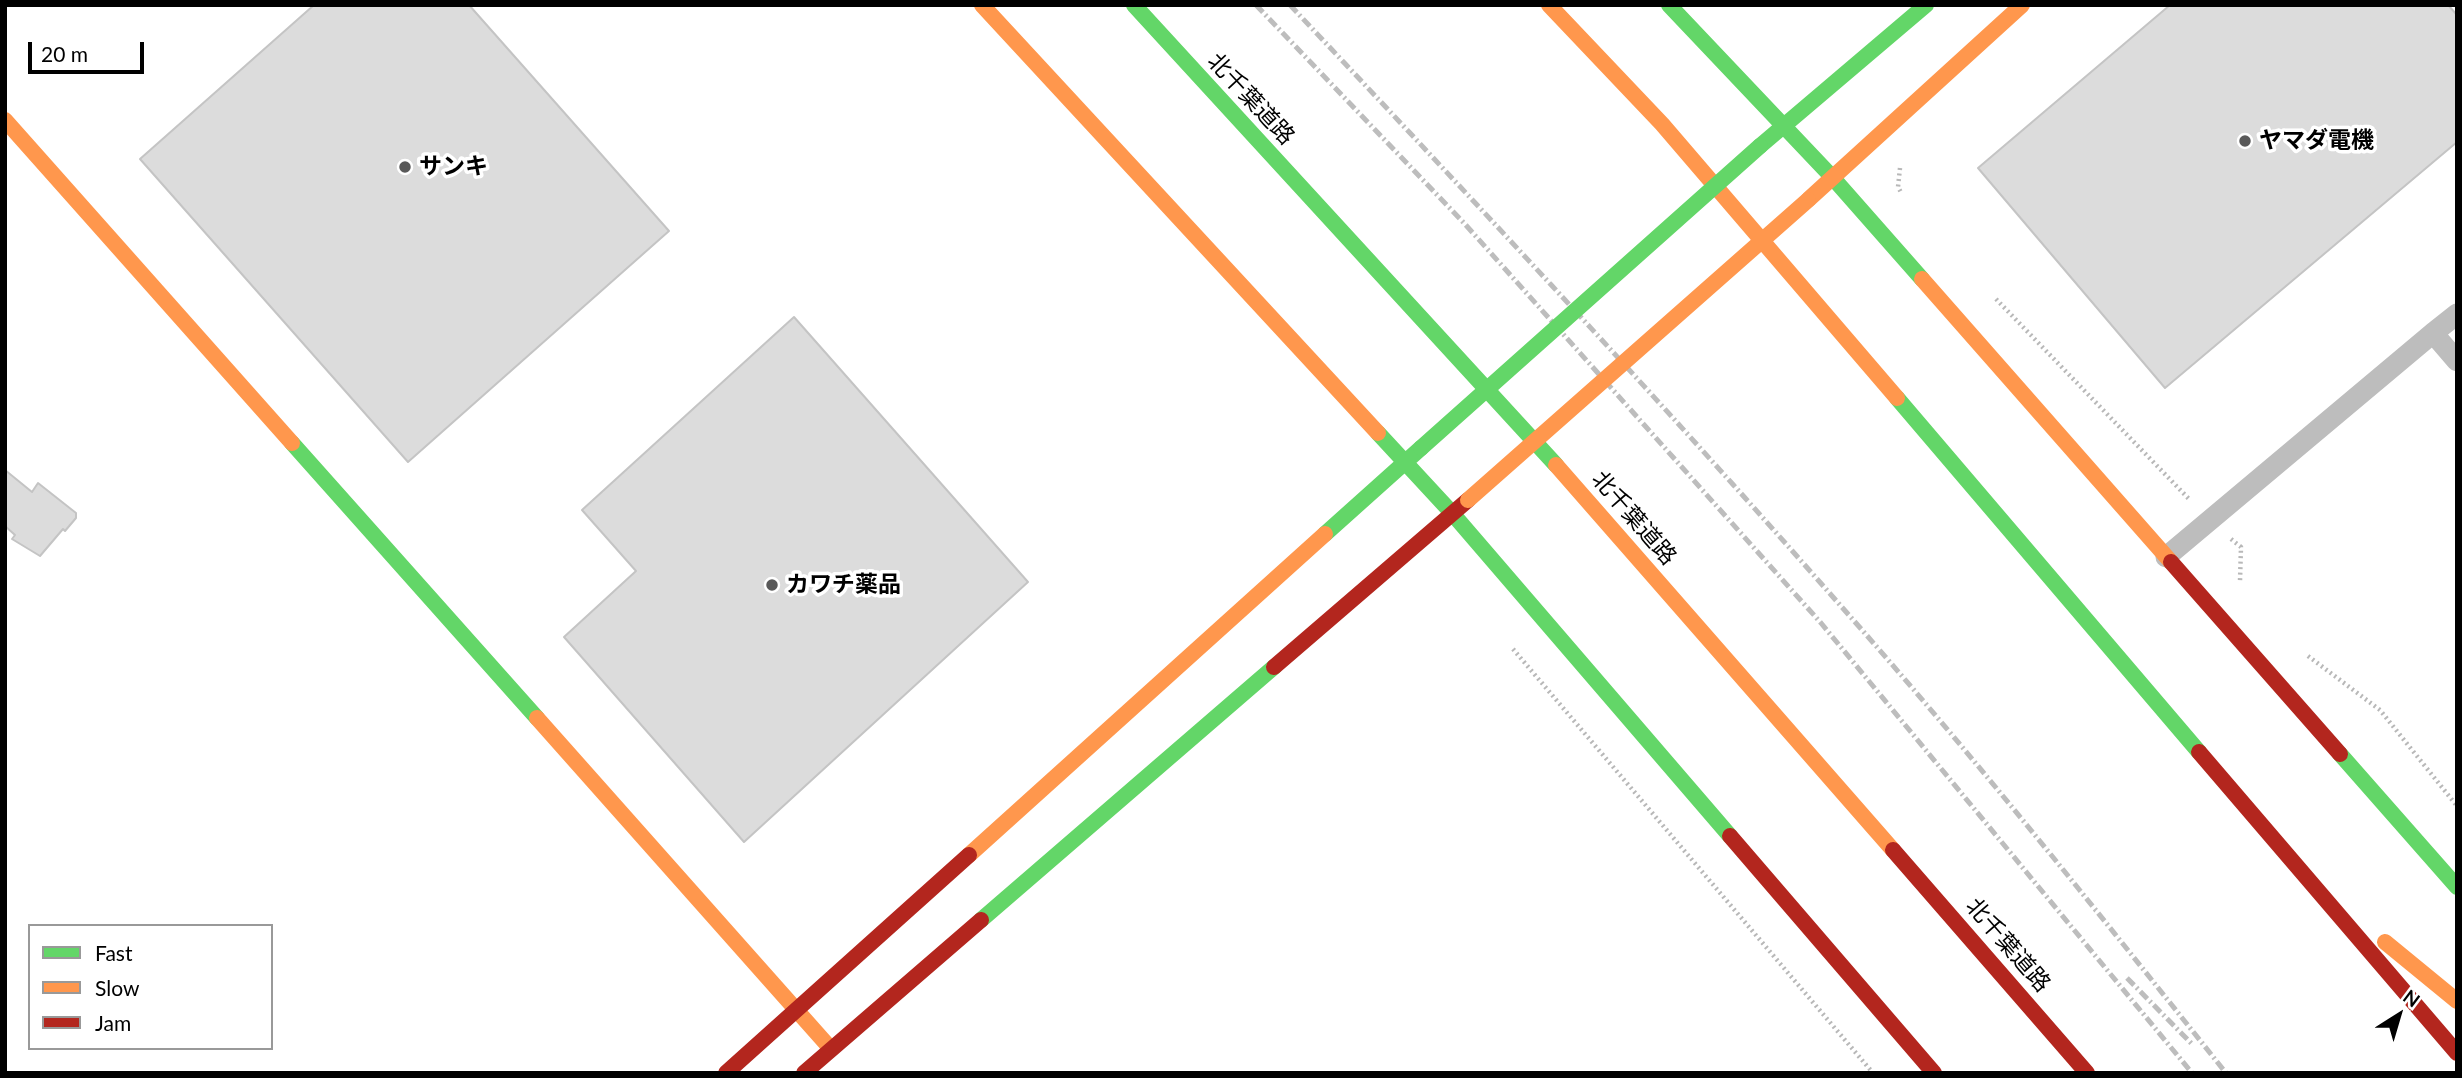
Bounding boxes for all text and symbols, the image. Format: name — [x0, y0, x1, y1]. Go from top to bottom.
scale bar — [32, 28, 147, 72]
text: 20 m — [41, 41, 88, 66]
street label: 北千葉道路 — [1202, 48, 1300, 150]
place label: ヤマダ電機 — [2259, 127, 2374, 155]
marker: ヤマダ電機 — [2237, 133, 2253, 149]
place label: サンキ — [419, 153, 488, 181]
marker: サンキ — [397, 159, 413, 175]
street label: 北千葉道路 — [1586, 466, 1682, 570]
place label: カワチ薬品 — [786, 571, 901, 599]
marker: カワチ薬品 — [764, 577, 780, 593]
street label: 北千葉道路 — [1960, 893, 2056, 997]
legend — [28, 924, 273, 1050]
text: Fast — [95, 940, 132, 965]
text: Slow — [95, 975, 139, 1000]
north arrow — [2364, 980, 2434, 1050]
text: N — [2399, 984, 2425, 1011]
text: Jam — [95, 1010, 131, 1035]

